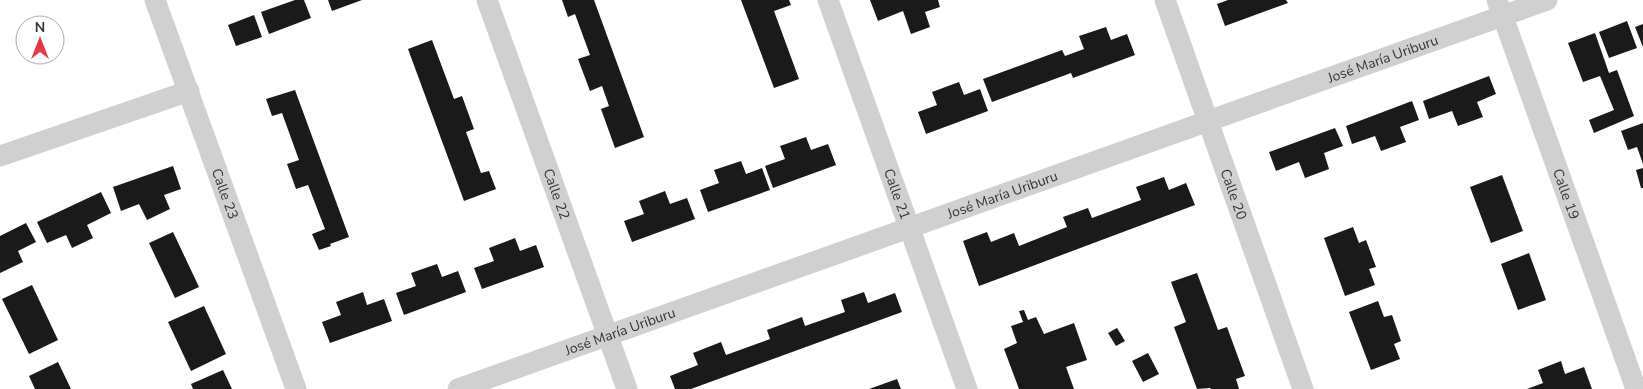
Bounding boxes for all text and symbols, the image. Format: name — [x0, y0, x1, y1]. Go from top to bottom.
north arrow — [15, 15, 65, 65]
text: N — [35, 18, 45, 37]
street label: José María Uriburu — [1324, 31, 1441, 88]
street label: Calle 23 — [207, 166, 243, 222]
street label: Calle 22 — [538, 166, 574, 222]
street label: Calle 21 — [879, 166, 915, 222]
street label: Calle 20 — [1216, 166, 1251, 222]
street label: Calle 19 — [1548, 166, 1584, 222]
street label: José María Uriburu — [944, 167, 1060, 224]
street label: José María Uriburu — [561, 303, 678, 360]

